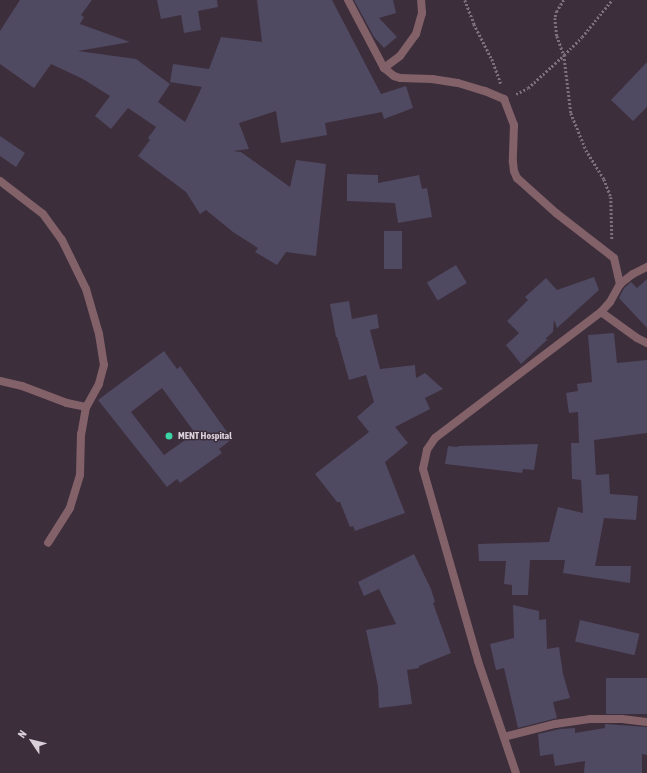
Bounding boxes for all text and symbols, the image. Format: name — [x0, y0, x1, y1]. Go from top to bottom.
marker: MENT Hospital — [163, 430, 175, 442]
place label: MENT Hospital — [178, 430, 232, 442]
north arrow — [12, 721, 52, 761]
text: N — [15, 728, 29, 740]

